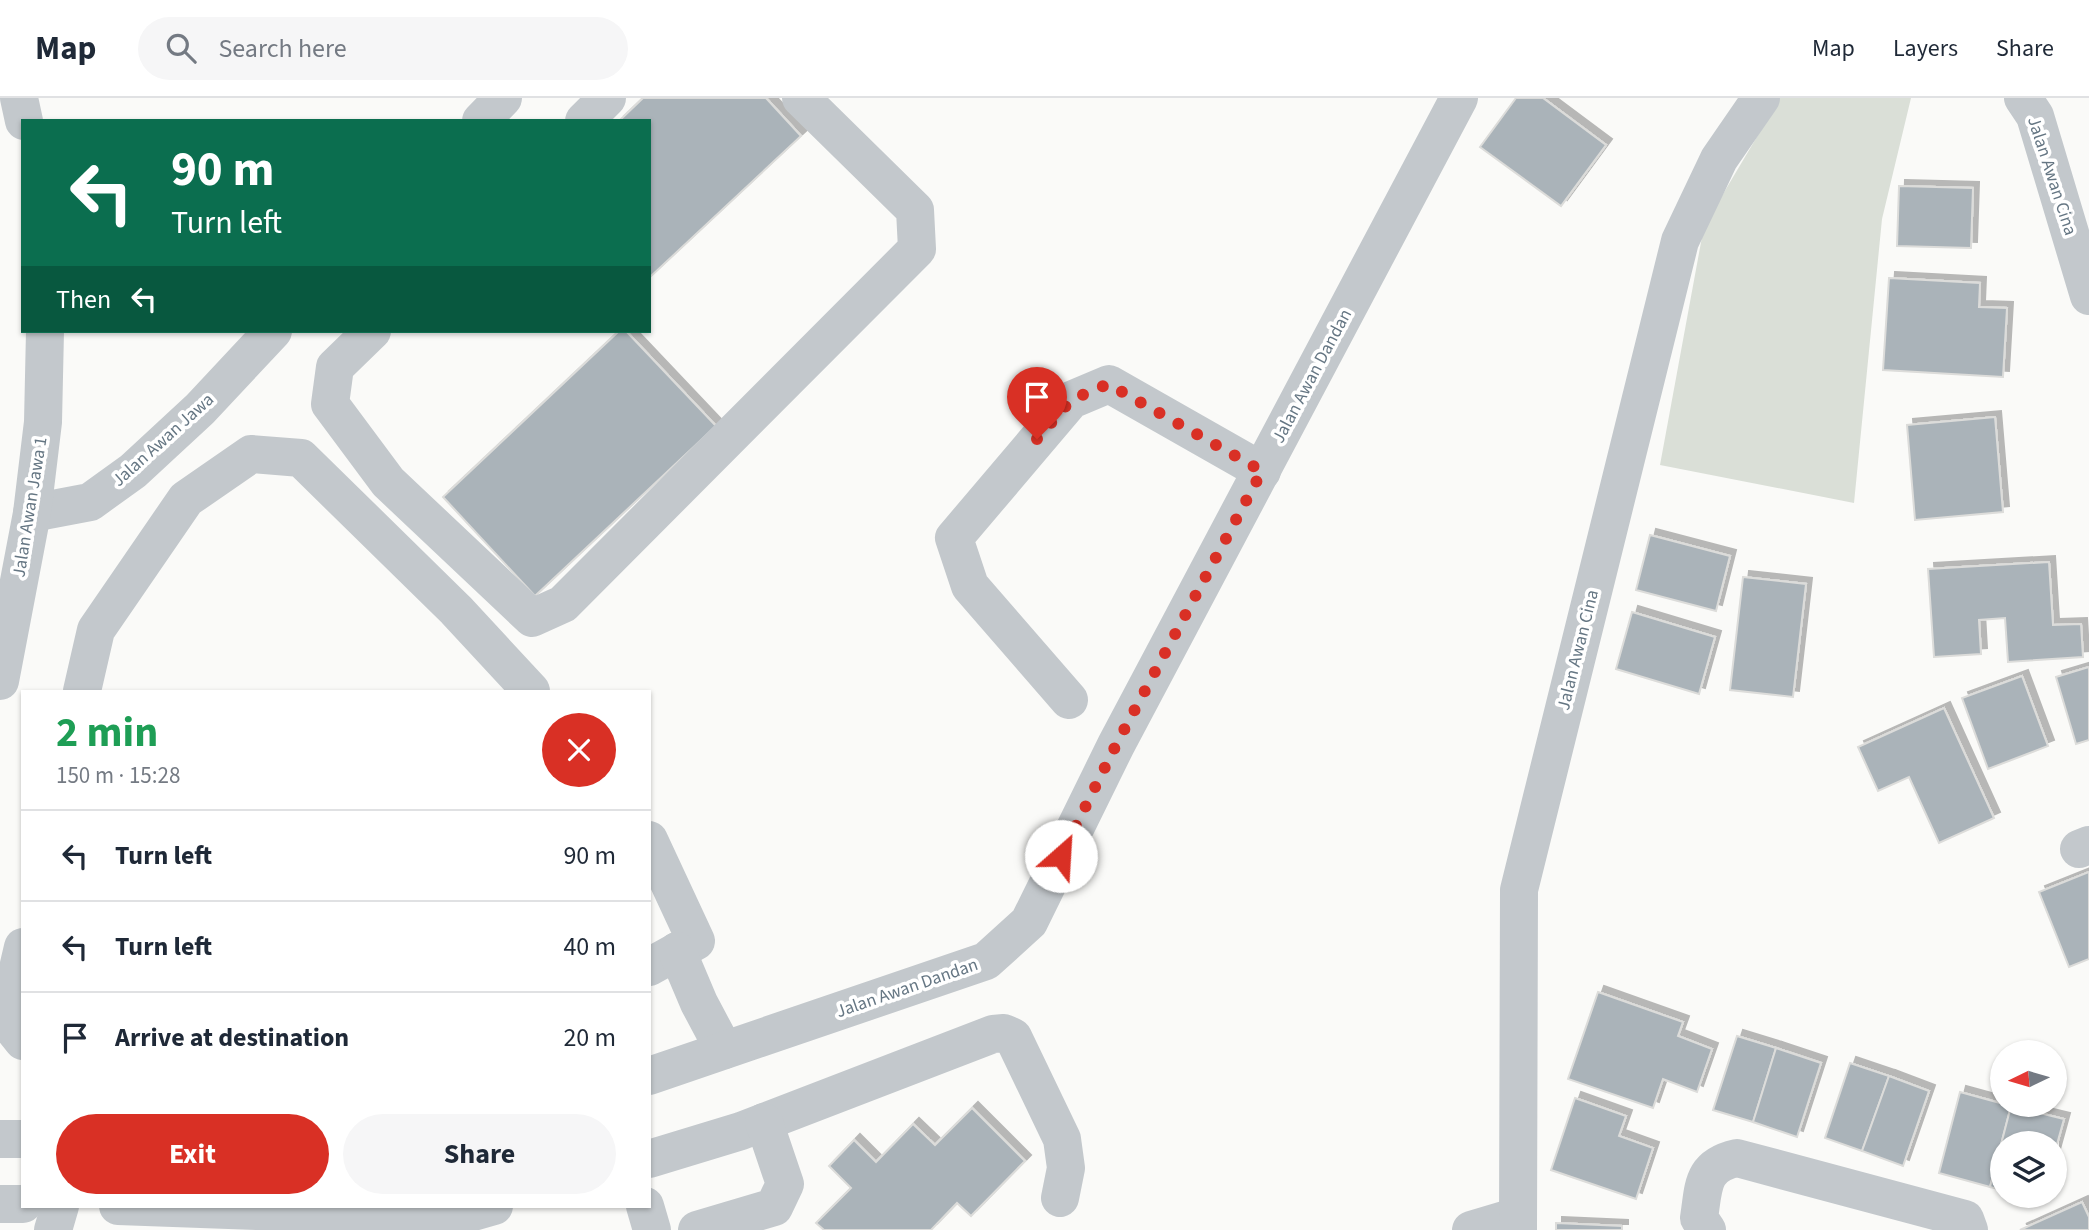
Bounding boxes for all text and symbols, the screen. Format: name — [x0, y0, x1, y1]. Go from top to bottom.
search box — [138, 17, 628, 80]
text: Map — [35, 25, 96, 72]
icon: search — [162, 29, 200, 67]
text: Search here — [218, 30, 347, 67]
text: Map — [1812, 31, 1855, 66]
text: Layers — [1893, 31, 1958, 66]
text: Share — [1996, 31, 2054, 66]
street label: Jalan Awan Cina — [2021, 113, 2083, 239]
text: 90 m — [171, 135, 275, 205]
icon: left — [56, 147, 147, 238]
text: Turn left — [171, 200, 282, 246]
icon: left — [125, 280, 163, 318]
text: Then — [56, 281, 111, 318]
street label: Jalan Awan Dandan — [1266, 304, 1358, 448]
pin — [1007, 367, 1067, 439]
icon: arrive — [1018, 378, 1056, 416]
street label: Jalan Awan Jawa — [107, 387, 219, 493]
street label: Jalan Awan Jawa 1 — [7, 435, 53, 579]
street label: Jalan Awan Cina — [1551, 587, 1605, 713]
text: 2 min — [56, 703, 158, 763]
button: close — [542, 713, 616, 787]
text: 150 m · 15:28 — [56, 759, 180, 792]
position arrow — [1024, 819, 1098, 893]
icon: left — [56, 837, 94, 875]
text: Turn left — [115, 837, 212, 874]
text: 90 m — [563, 837, 616, 874]
icon: left — [56, 928, 94, 966]
text: Turn left — [115, 928, 212, 965]
text: 40 m — [563, 928, 616, 965]
street label: Jalan Awan Dandan — [833, 952, 981, 1024]
icon: arrive — [56, 1019, 94, 1057]
text: Arrive at destination — [115, 1019, 349, 1056]
text: 20 m — [563, 1019, 616, 1056]
north arrow — [1990, 1040, 2067, 1116]
map controls — [1990, 1040, 2067, 1208]
button: Exit — [56, 1114, 329, 1194]
button: Share — [343, 1114, 616, 1194]
button: layers — [1990, 1131, 2067, 1208]

